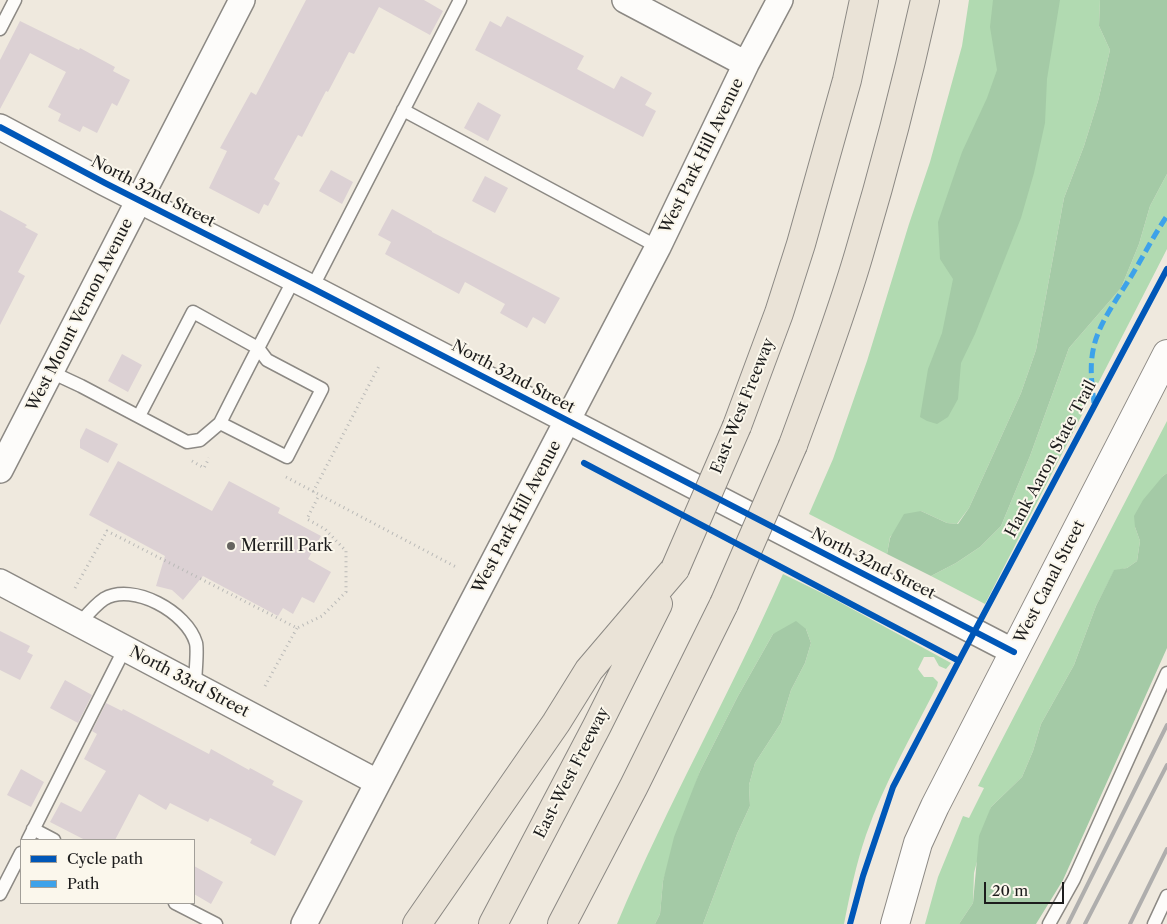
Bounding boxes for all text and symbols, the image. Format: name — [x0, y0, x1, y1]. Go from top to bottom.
street label: West Park Hill Avenue — [656, 75, 748, 237]
street label: North 32nd Street — [88, 152, 218, 232]
street label: West Mount Vernon Avenue — [23, 215, 137, 415]
street label: East-West Freeway — [707, 335, 779, 477]
street label: North 32nd Street — [448, 336, 578, 418]
street label: Hank Aaron State Trail — [1001, 377, 1101, 541]
street label: West Park Hill Avenue — [469, 437, 565, 597]
street label: West Canal Street — [1011, 517, 1089, 647]
street label: North 32nd Street — [808, 524, 938, 604]
place label: Merrill Park — [241, 536, 333, 556]
marker: Merrill Park — [225, 540, 237, 552]
street label: North 33rd Street — [126, 642, 252, 722]
street label: East-West Freeway — [531, 704, 613, 842]
legend — [20, 839, 195, 904]
text: Cycle path — [67, 849, 143, 868]
scale bar — [987, 872, 1067, 904]
text: Path — [67, 874, 99, 893]
text: 20 m — [992, 881, 1028, 900]

